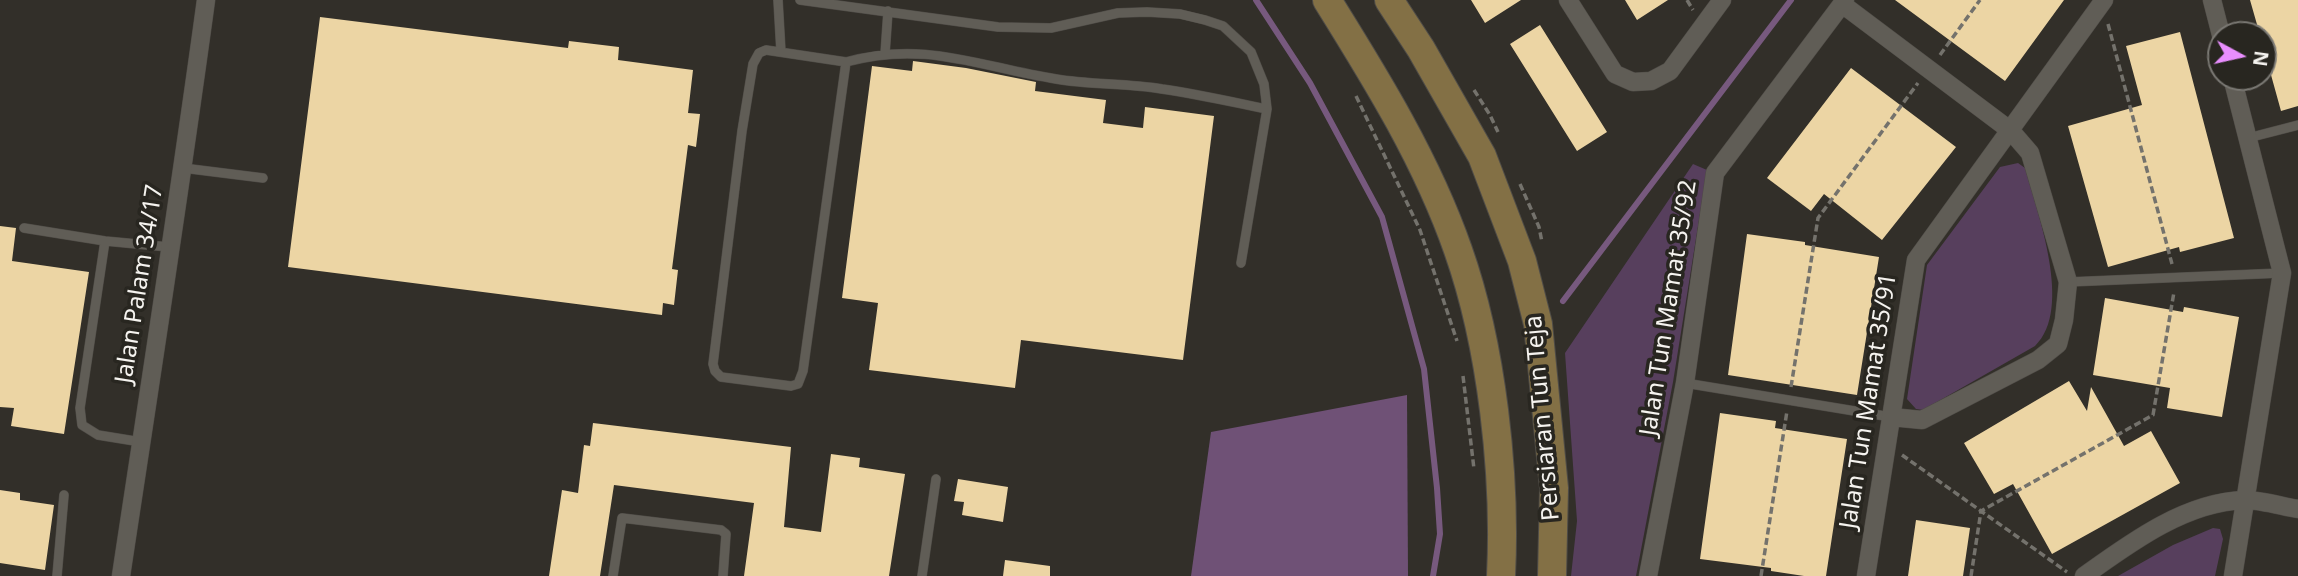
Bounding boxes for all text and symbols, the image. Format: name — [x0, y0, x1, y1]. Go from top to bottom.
north arrow — [2207, 21, 2277, 91]
text: N — [2247, 49, 2275, 68]
street label: Jalan Tun Mamat 35/92 — [1635, 178, 1703, 438]
street label: Jalan Palam 34/17 — [110, 183, 170, 385]
street label: Jalan Tun Mamat 35/91 — [1835, 271, 1903, 531]
street label: Persiaran Tun Teja — [1520, 314, 1566, 522]

